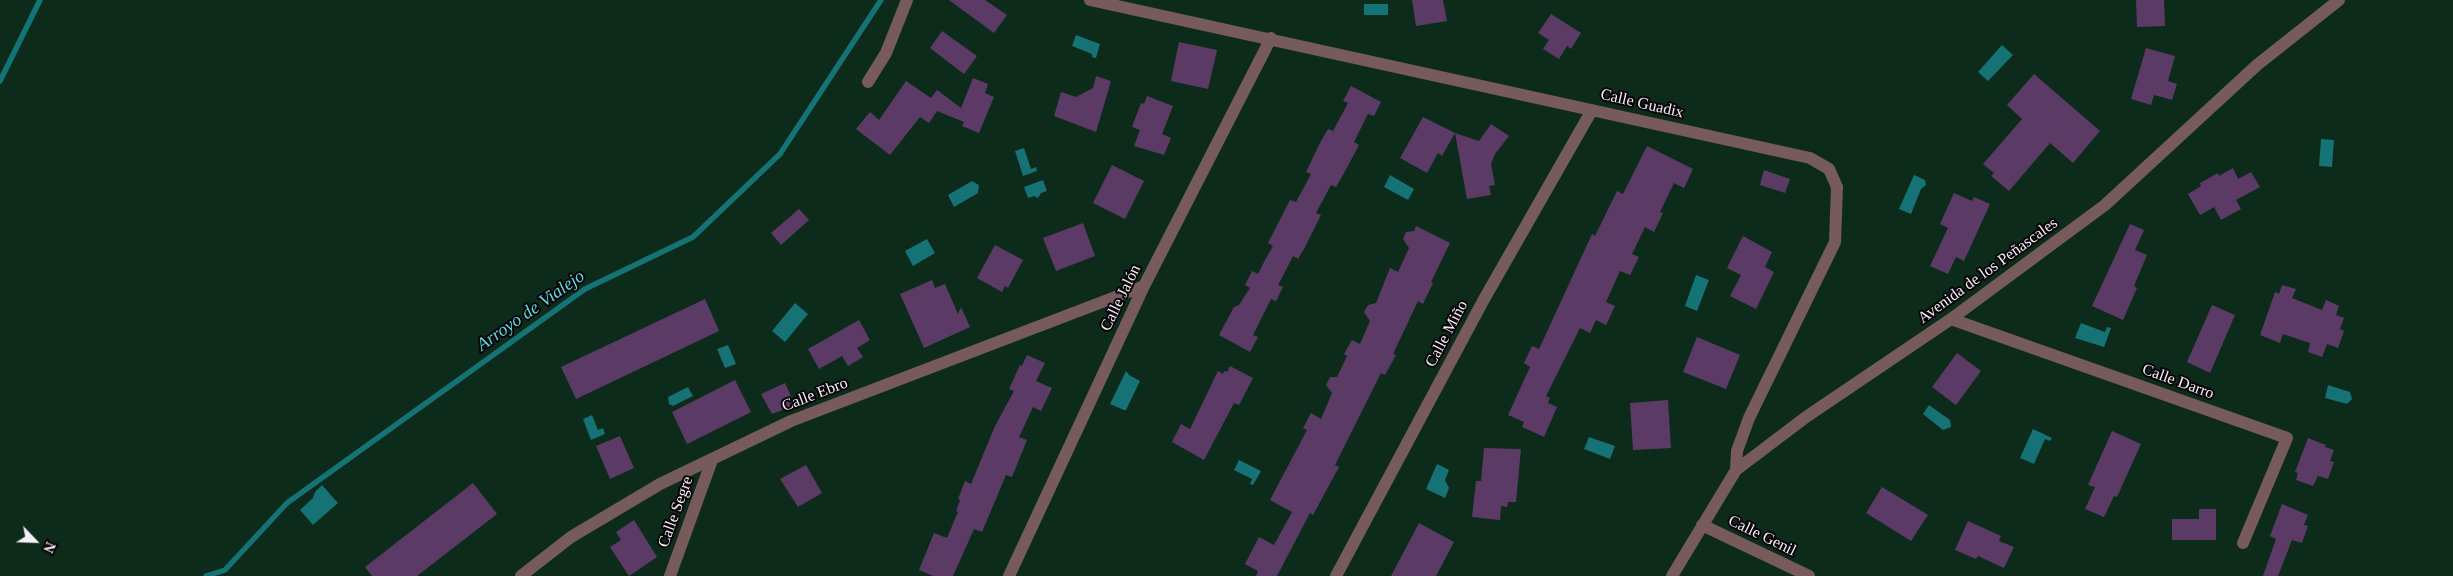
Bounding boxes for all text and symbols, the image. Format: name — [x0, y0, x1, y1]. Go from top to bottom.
street label: Calle Guadix — [1598, 85, 1686, 123]
street label: Avenida de los Peñascales — [1914, 214, 2062, 328]
street label: Calle Jalón — [1097, 262, 1145, 334]
water label: Arroyo de Vialejo — [473, 266, 589, 356]
street label: Calle Miño — [1422, 298, 1472, 370]
street label: Calle Darro — [2139, 360, 2217, 404]
street label: Calle Ebro — [779, 374, 851, 416]
street label: Calle Segre — [654, 474, 698, 550]
street label: Calle Genil — [1725, 511, 1799, 561]
north arrow — [10, 516, 60, 566]
text: N — [40, 540, 58, 555]

